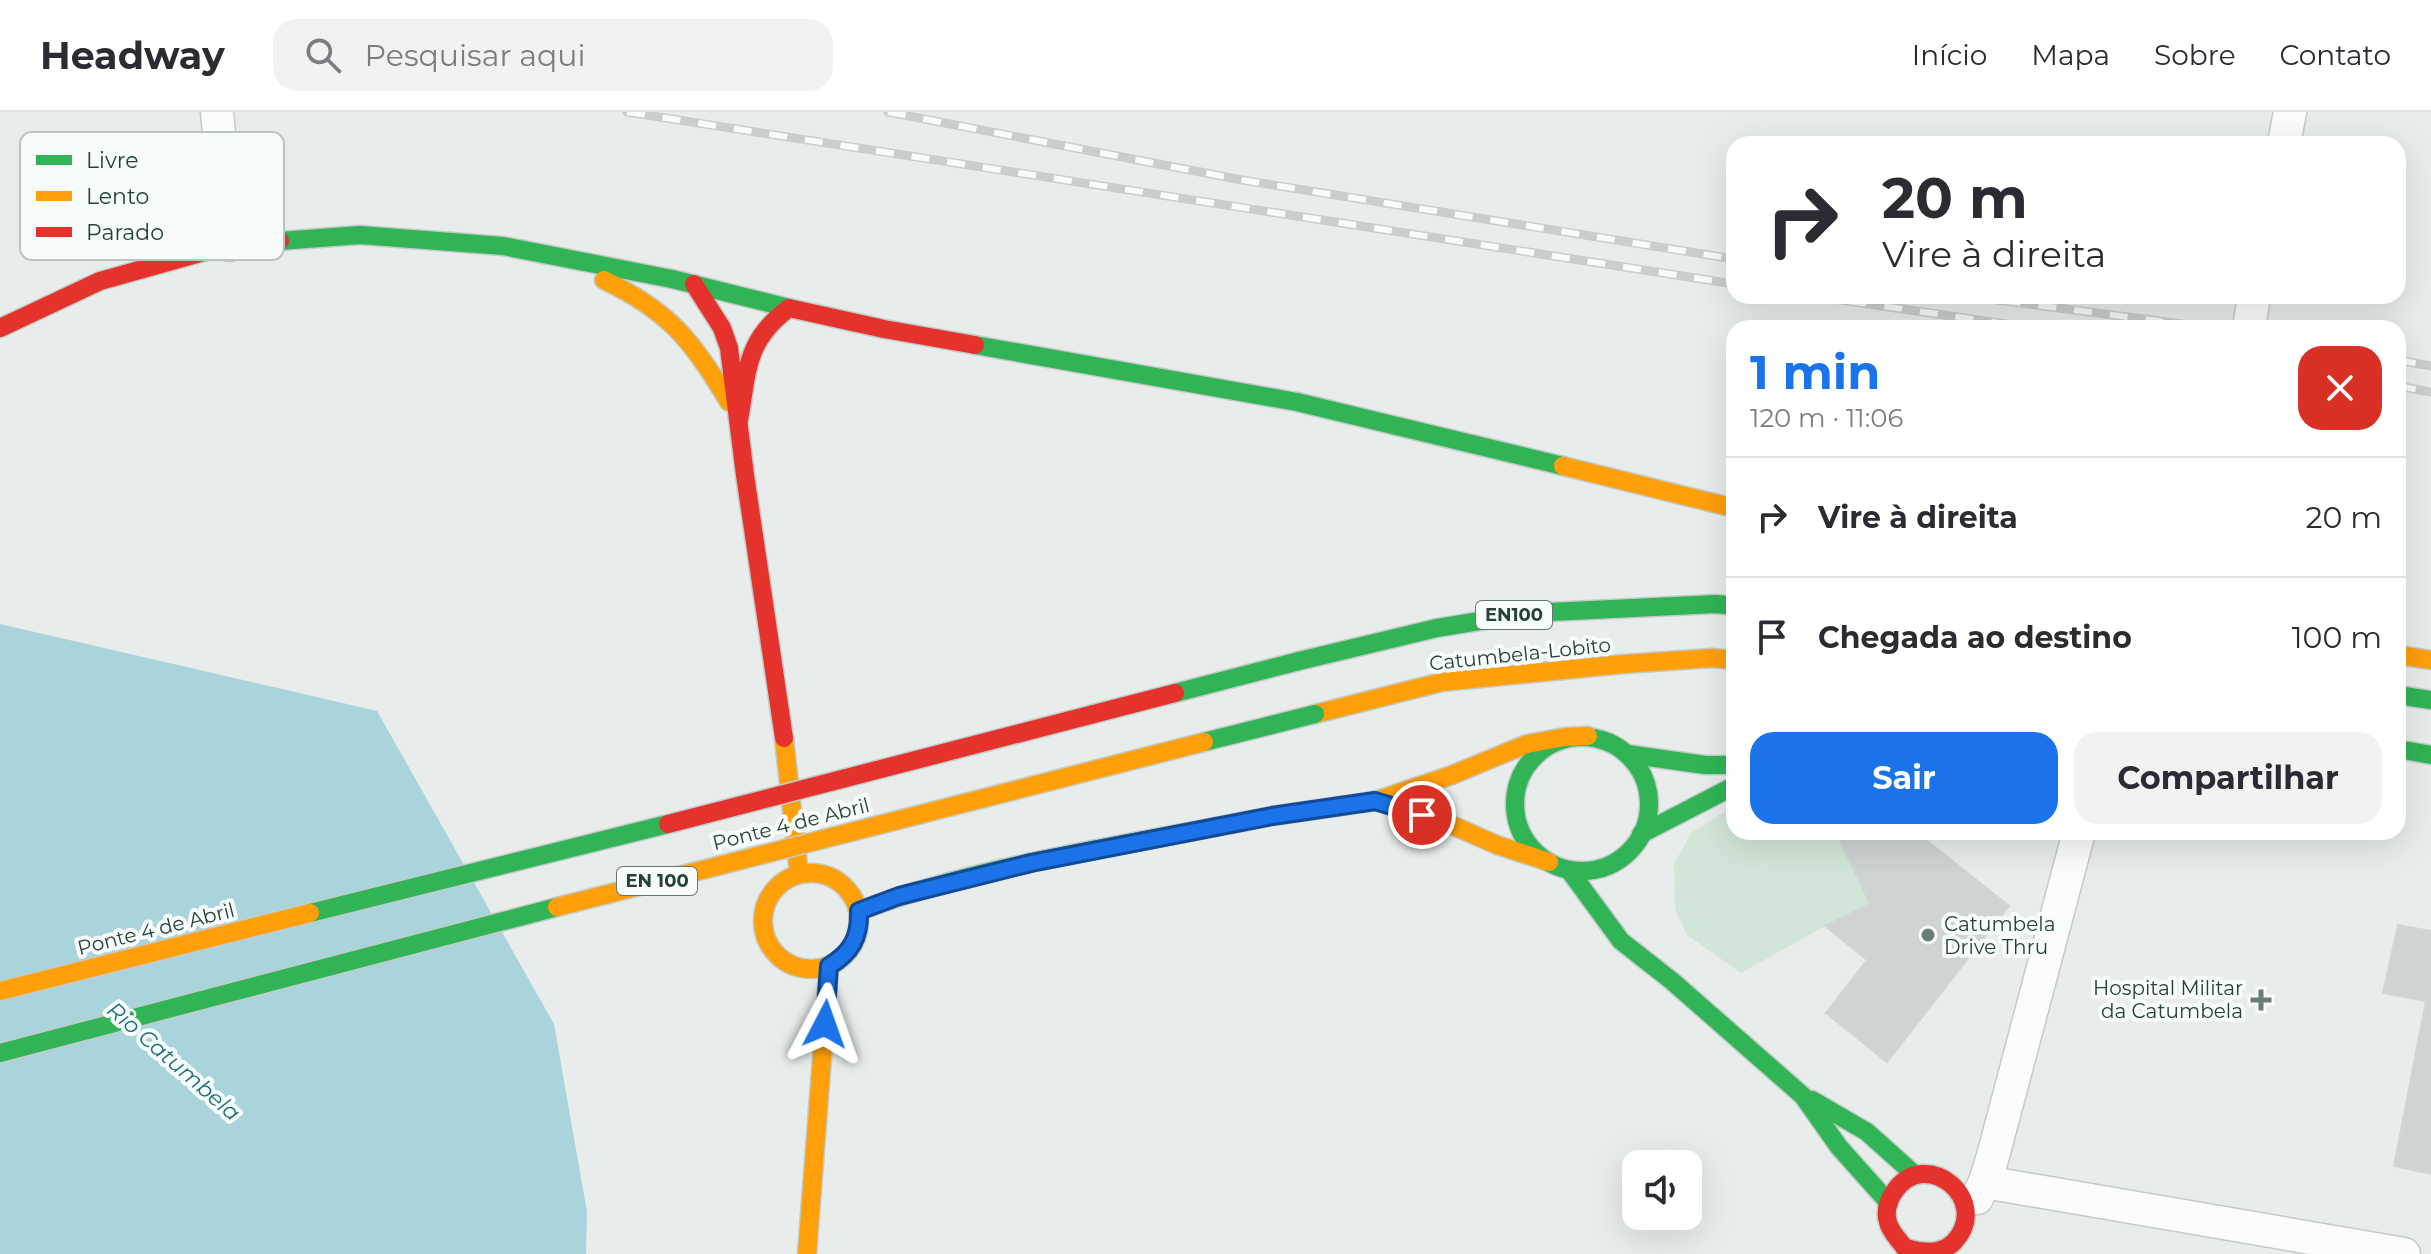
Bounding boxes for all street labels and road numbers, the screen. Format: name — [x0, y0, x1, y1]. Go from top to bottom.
road number: EN100 — [1476, 601, 1552, 629]
street label: Catumbela-Lobito — [1428, 633, 1612, 675]
street label: Ponte 4 de Abril — [710, 793, 872, 855]
road number: EN 100 — [617, 867, 697, 895]
street label: Ponte 4 de Abril — [75, 898, 237, 960]

